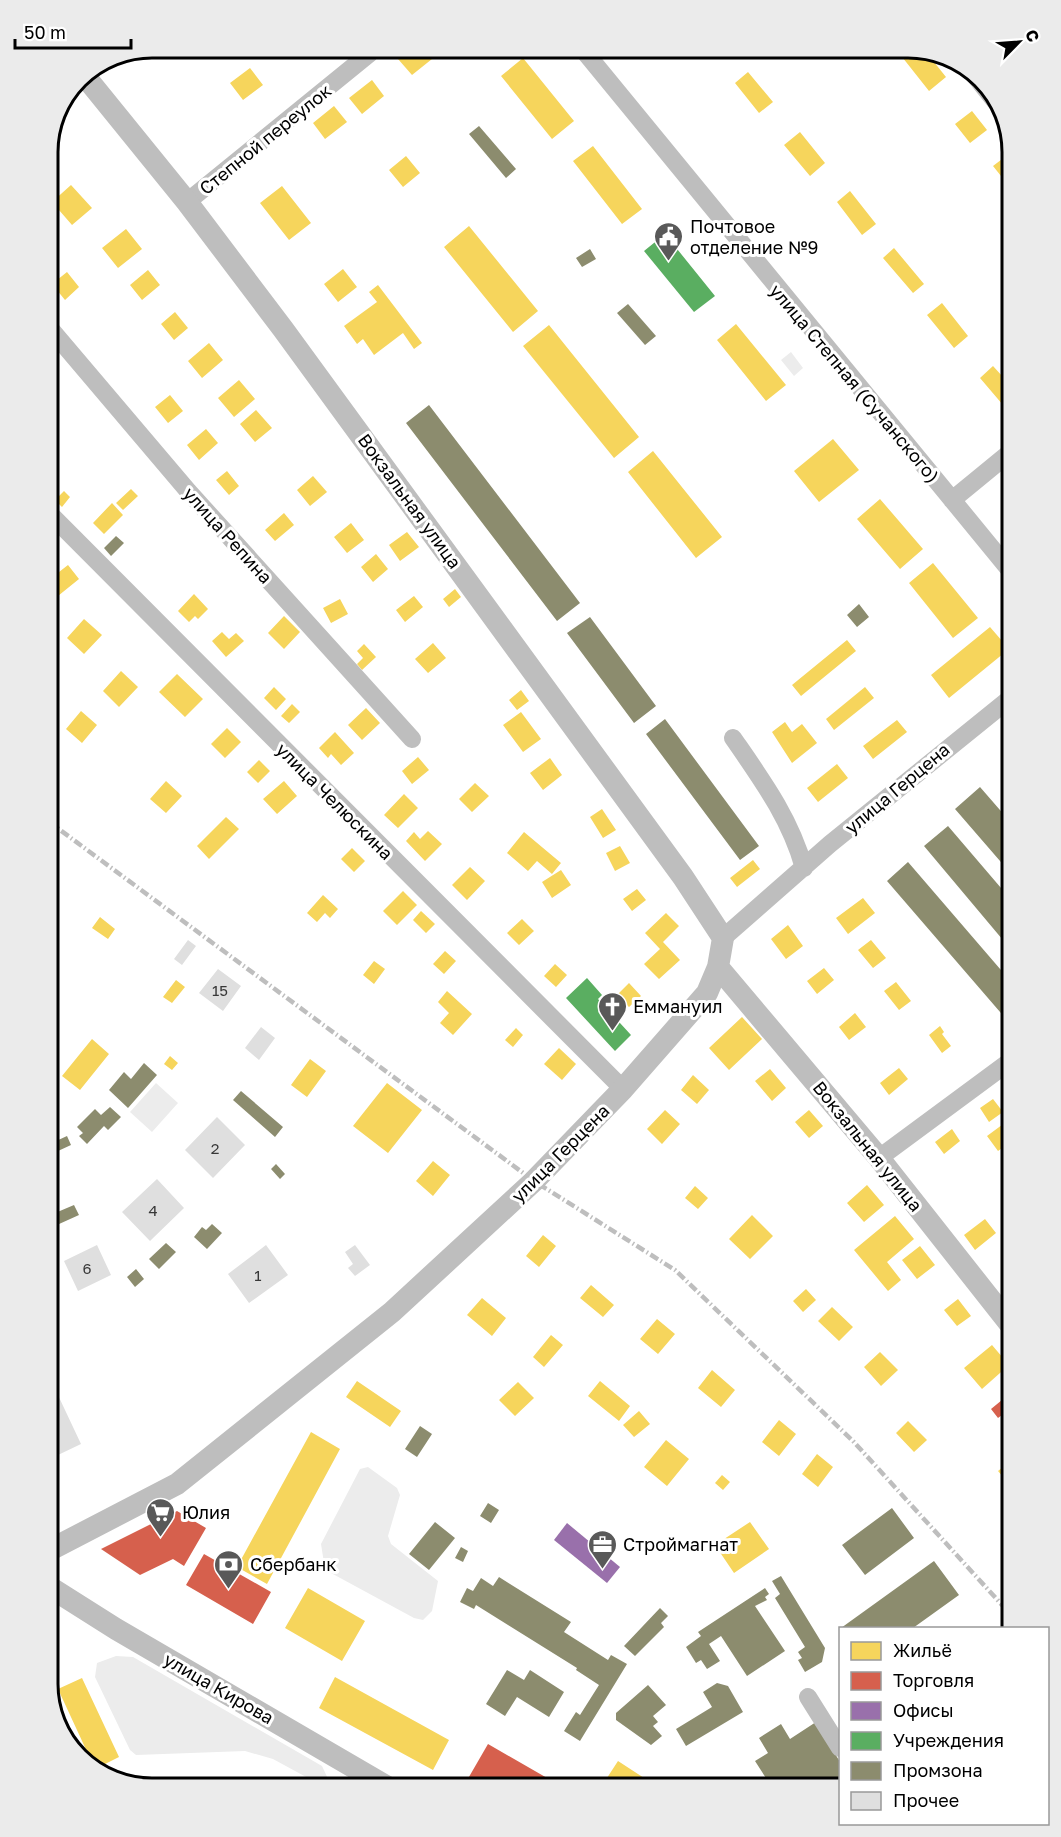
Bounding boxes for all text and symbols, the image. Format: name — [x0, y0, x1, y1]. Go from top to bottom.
scale bar — [15, 12, 130, 50]
north arrow — [989, 12, 1049, 72]
text: 50 m — [24, 21, 66, 43]
text: С — [1021, 26, 1044, 45]
street label: Степной переулок — [195, 79, 335, 199]
place label: Почтовое отделение №9 — [690, 215, 818, 258]
public building icon: Почтовое отделение №9 — [653, 220, 685, 262]
street label: улица Степная (Сучанского) — [766, 279, 944, 487]
street label: Вокзальная улица — [354, 429, 466, 573]
street label: улица Репина — [179, 482, 277, 588]
street label: улица Челюскина — [272, 738, 398, 864]
street label: улица Герцена — [840, 738, 954, 838]
house number: 15 — [212, 981, 228, 999]
church icon: Еммануил — [596, 990, 628, 1032]
place label: Еммануил — [633, 995, 723, 1017]
street label: Вокзальная улица — [809, 1076, 927, 1216]
street label: улица Герцена — [506, 1099, 614, 1207]
house number: 2 — [211, 1139, 219, 1157]
house number: 4 — [148, 1201, 158, 1219]
house number: 6 — [82, 1259, 92, 1277]
house number: 1 — [254, 1266, 262, 1284]
supermarket icon: Юлия — [145, 1496, 177, 1538]
place label: Юлия — [182, 1501, 230, 1523]
office icon: Строймагнат — [586, 1528, 618, 1570]
place label: Строймагнат — [623, 1533, 738, 1555]
bank icon: Сбербанк — [213, 1548, 245, 1590]
place label: Сбербанк — [250, 1553, 337, 1575]
legend — [839, 1627, 1049, 1825]
text: Жильё — [893, 1639, 952, 1661]
street label: улица Кирова — [160, 1648, 278, 1728]
text: Торговля — [893, 1669, 974, 1691]
text: Офисы — [893, 1699, 954, 1721]
text: Учреждения — [893, 1729, 1004, 1751]
text: Промзона — [893, 1759, 983, 1781]
text: Прочее — [893, 1789, 959, 1811]

